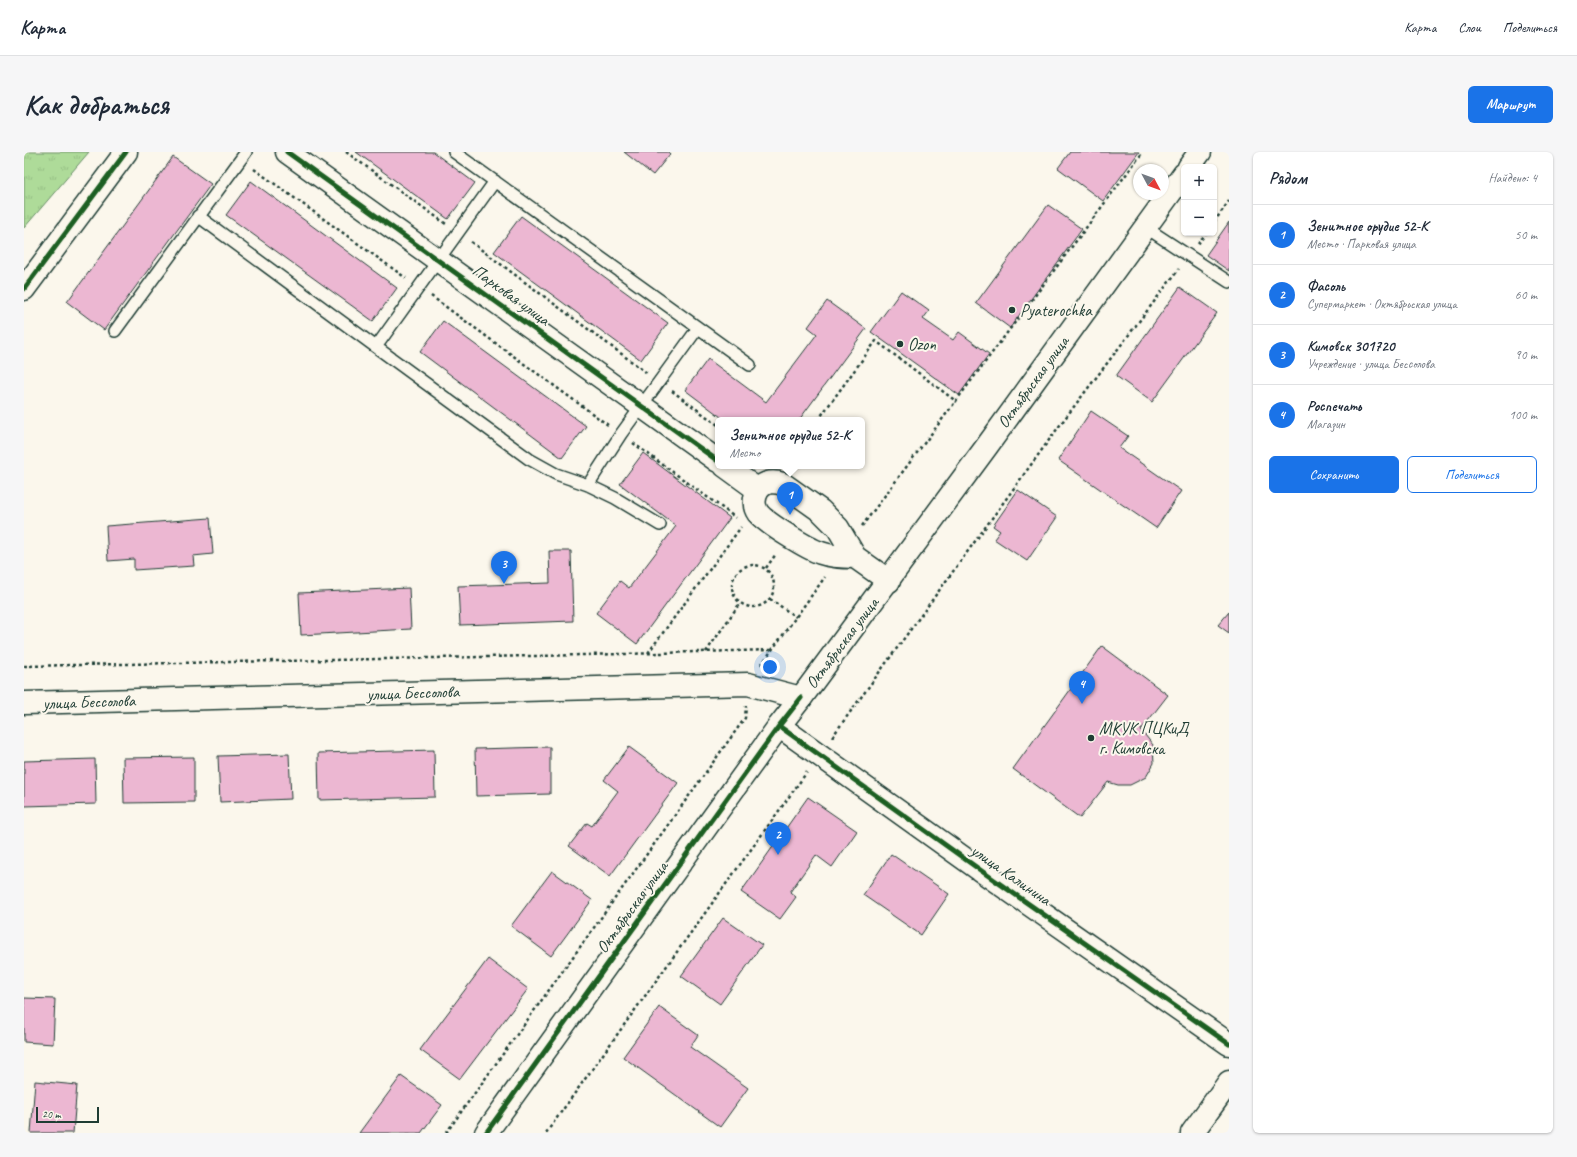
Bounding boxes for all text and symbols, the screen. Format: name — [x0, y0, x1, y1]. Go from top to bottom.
text: Карта — [20, 16, 65, 40]
text: Карта — [1404, 19, 1436, 36]
text: Слои — [1458, 19, 1481, 36]
text: Поделиться — [1503, 19, 1557, 36]
button: Маршрут — [1468, 86, 1553, 123]
text: Как добраться — [24, 87, 169, 122]
north arrow — [1133, 164, 1169, 200]
map controls — [1181, 164, 1217, 236]
button: + — [1181, 164, 1217, 200]
text: Рядом — [1269, 168, 1307, 189]
text: Найдено: 4 — [1489, 170, 1537, 186]
button: − — [1181, 200, 1217, 236]
text: Зенитное орудие 52-К — [1307, 217, 1428, 236]
text: 1 — [1279, 227, 1285, 243]
text: 50 m — [1515, 227, 1537, 243]
text: Место · Парковая улица — [1307, 236, 1416, 252]
street label: Парковая улица — [468, 260, 555, 331]
text: Фасоль — [1307, 277, 1345, 296]
text: 2 — [1279, 287, 1285, 303]
text: 60 m — [1515, 287, 1537, 303]
text: Супермаркет · Октябрьская улица — [1307, 296, 1457, 312]
place label: Pyaterochka — [1020, 300, 1093, 321]
marker: Pyaterochka — [1007, 305, 1017, 315]
street label: Октябрьская улица — [993, 330, 1075, 432]
place label: Ozon — [908, 334, 936, 355]
text: Кимовск 301720 — [1307, 337, 1394, 356]
marker: Ozon — [895, 339, 905, 349]
text: 3 — [1279, 347, 1285, 363]
text: 90 m — [1515, 347, 1537, 363]
text: Учреждение · улица Бессолова — [1307, 356, 1435, 372]
text: Роспечать — [1307, 397, 1362, 416]
text: 4 — [1279, 407, 1285, 423]
text: 100 m — [1509, 407, 1537, 423]
text: Магазин — [1307, 416, 1345, 432]
popup — [715, 417, 865, 469]
text: Зенитное орудие 52-К — [730, 426, 850, 445]
text: Место — [730, 445, 760, 461]
button: Сохранить — [1269, 456, 1399, 493]
button: Поделиться — [1407, 456, 1537, 493]
pin: 1 — [777, 482, 803, 515]
pin: 3 — [491, 551, 517, 584]
street label: Октябрьская улица — [801, 592, 884, 693]
your location — [760, 657, 780, 677]
pin: 4 — [1069, 671, 1095, 704]
street label: улица Бессолова — [365, 681, 461, 705]
street label: улица Бессолова — [41, 690, 137, 714]
place label: МКУК ПЦКиД г. Кимовска — [1099, 718, 1190, 759]
marker: МКУК ПЦКиД г. Кимовска — [1086, 733, 1096, 743]
pin: 2 — [765, 822, 791, 855]
street label: улица Калинина — [966, 839, 1056, 911]
street label: Октябрьская улица — [592, 855, 674, 957]
scale bar — [36, 1105, 99, 1124]
text: 20 m — [42, 1107, 61, 1121]

